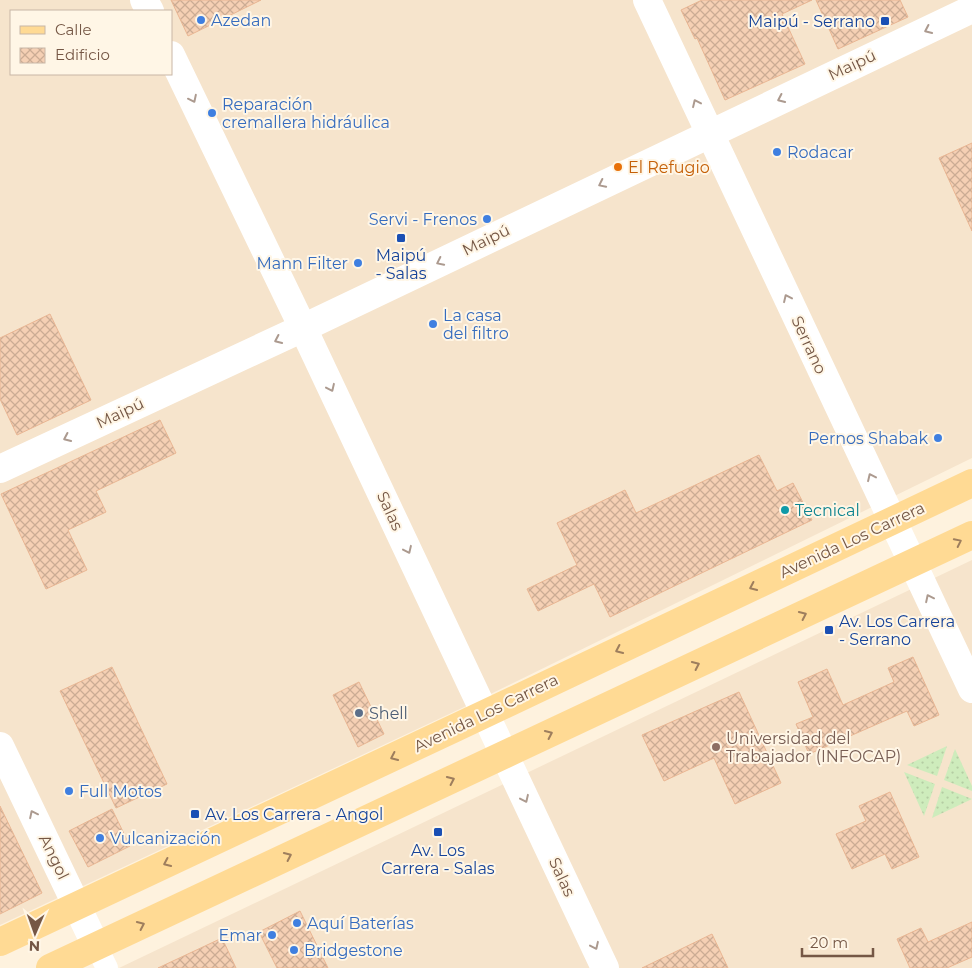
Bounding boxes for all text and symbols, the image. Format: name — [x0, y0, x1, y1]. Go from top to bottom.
legend — [10, 10, 172, 75]
place label: Azedan — [211, 11, 271, 30]
place label: Maipú - Serrano — [748, 12, 875, 31]
marker: Azedan — [195, 14, 207, 26]
marker: Maipú - Serrano — [879, 15, 891, 27]
text: Calle — [55, 20, 92, 39]
one-way arrow — [924, 23, 933, 34]
text: Edificio — [55, 45, 110, 64]
street label: Maipú — [825, 46, 879, 84]
one-way arrow — [777, 93, 786, 103]
one-way arrow — [186, 94, 197, 103]
place label: Reparación cremallera hidráulica — [222, 95, 390, 132]
one-way arrow — [691, 99, 702, 108]
marker: Reparación cremallera hidráulica — [206, 107, 218, 119]
place label: Rodacar — [787, 143, 854, 162]
marker: Rodacar — [771, 146, 783, 158]
place label: El Refugio — [628, 158, 710, 177]
marker: El Refugio — [612, 161, 624, 173]
one-way arrow — [599, 178, 608, 188]
place label: Servi - Frenos — [369, 210, 477, 229]
marker: Servi - Frenos — [481, 213, 493, 225]
street label: Maipú — [459, 220, 513, 260]
marker: Maipú - Salas — [395, 232, 407, 244]
place label: Maipú - Salas — [375, 246, 427, 283]
place label: Mann Filter — [257, 254, 348, 273]
one-way arrow — [436, 256, 445, 266]
marker: Mann Filter — [352, 257, 364, 269]
one-way arrow — [783, 294, 793, 303]
place label: La casa del filtro — [443, 306, 509, 343]
street label: Serrano — [787, 313, 831, 377]
marker: La casa del filtro — [427, 318, 439, 330]
one-way arrow — [274, 333, 283, 344]
one-way arrow — [325, 382, 335, 391]
street label: Maipú — [93, 394, 147, 432]
place label: Pernos Shabak — [808, 429, 928, 448]
one-way arrow — [63, 431, 72, 442]
marker: Pernos Shabak — [932, 432, 944, 444]
one-way arrow — [866, 473, 877, 482]
street label: Salas — [373, 488, 407, 534]
street label: Avenida Los Carrera — [776, 498, 928, 582]
place label: Tecnical — [795, 501, 860, 520]
marker: Tecnical — [779, 504, 791, 516]
one-way arrow — [953, 538, 962, 548]
one-way arrow — [402, 545, 412, 554]
one-way arrow — [749, 580, 758, 590]
one-way arrow — [925, 594, 935, 603]
one-way arrow — [798, 611, 807, 621]
place label: Av. Los Carrera - Serrano — [839, 612, 955, 649]
marker: Av. Los Carrera - Serrano — [823, 624, 835, 636]
one-way arrow — [615, 644, 624, 654]
one-way arrow — [690, 661, 699, 671]
street label: Avenida Los Carrera — [411, 670, 561, 756]
place label: Shell — [369, 704, 408, 723]
marker: Shell — [353, 707, 365, 719]
place label: Universidad del Trabajador (INFOCAP) — [726, 729, 901, 766]
one-way arrow — [543, 731, 552, 741]
marker: Universidad del Trabajador (INFOCAP) — [710, 741, 722, 753]
one-way arrow — [390, 751, 399, 762]
one-way arrow — [446, 776, 455, 786]
place label: Full Motos — [79, 782, 162, 801]
marker: Full Motos — [63, 785, 75, 797]
one-way arrow — [519, 794, 529, 803]
place label: Av. Los Carrera - Angol — [205, 805, 383, 824]
marker: Av. Los Carrera - Angol — [189, 808, 201, 820]
one-way arrow — [29, 810, 39, 819]
marker: Av. Los Carrera - Salas — [432, 826, 444, 838]
place label: Vulcanización — [110, 829, 221, 848]
street label: Angol — [35, 831, 73, 883]
marker: Vulcanización — [94, 832, 106, 844]
place label: Av. Los Carrera - Salas — [381, 841, 495, 878]
one-way arrow — [283, 852, 292, 862]
street label: Salas — [545, 854, 579, 900]
one-way arrow — [163, 857, 172, 867]
north arrow — [10, 908, 60, 958]
place label: Aquí Baterías — [307, 914, 414, 933]
marker: Aquí Baterías — [291, 917, 303, 929]
one-way arrow — [136, 921, 145, 931]
place label: Emar — [218, 926, 262, 945]
scale bar — [802, 926, 873, 958]
marker: Emar — [266, 929, 278, 941]
text: 20 m — [810, 933, 848, 952]
text: N — [29, 937, 41, 955]
place label: Bridgestone — [304, 941, 403, 960]
one-way arrow — [589, 941, 599, 950]
marker: Bridgestone — [288, 944, 300, 956]

